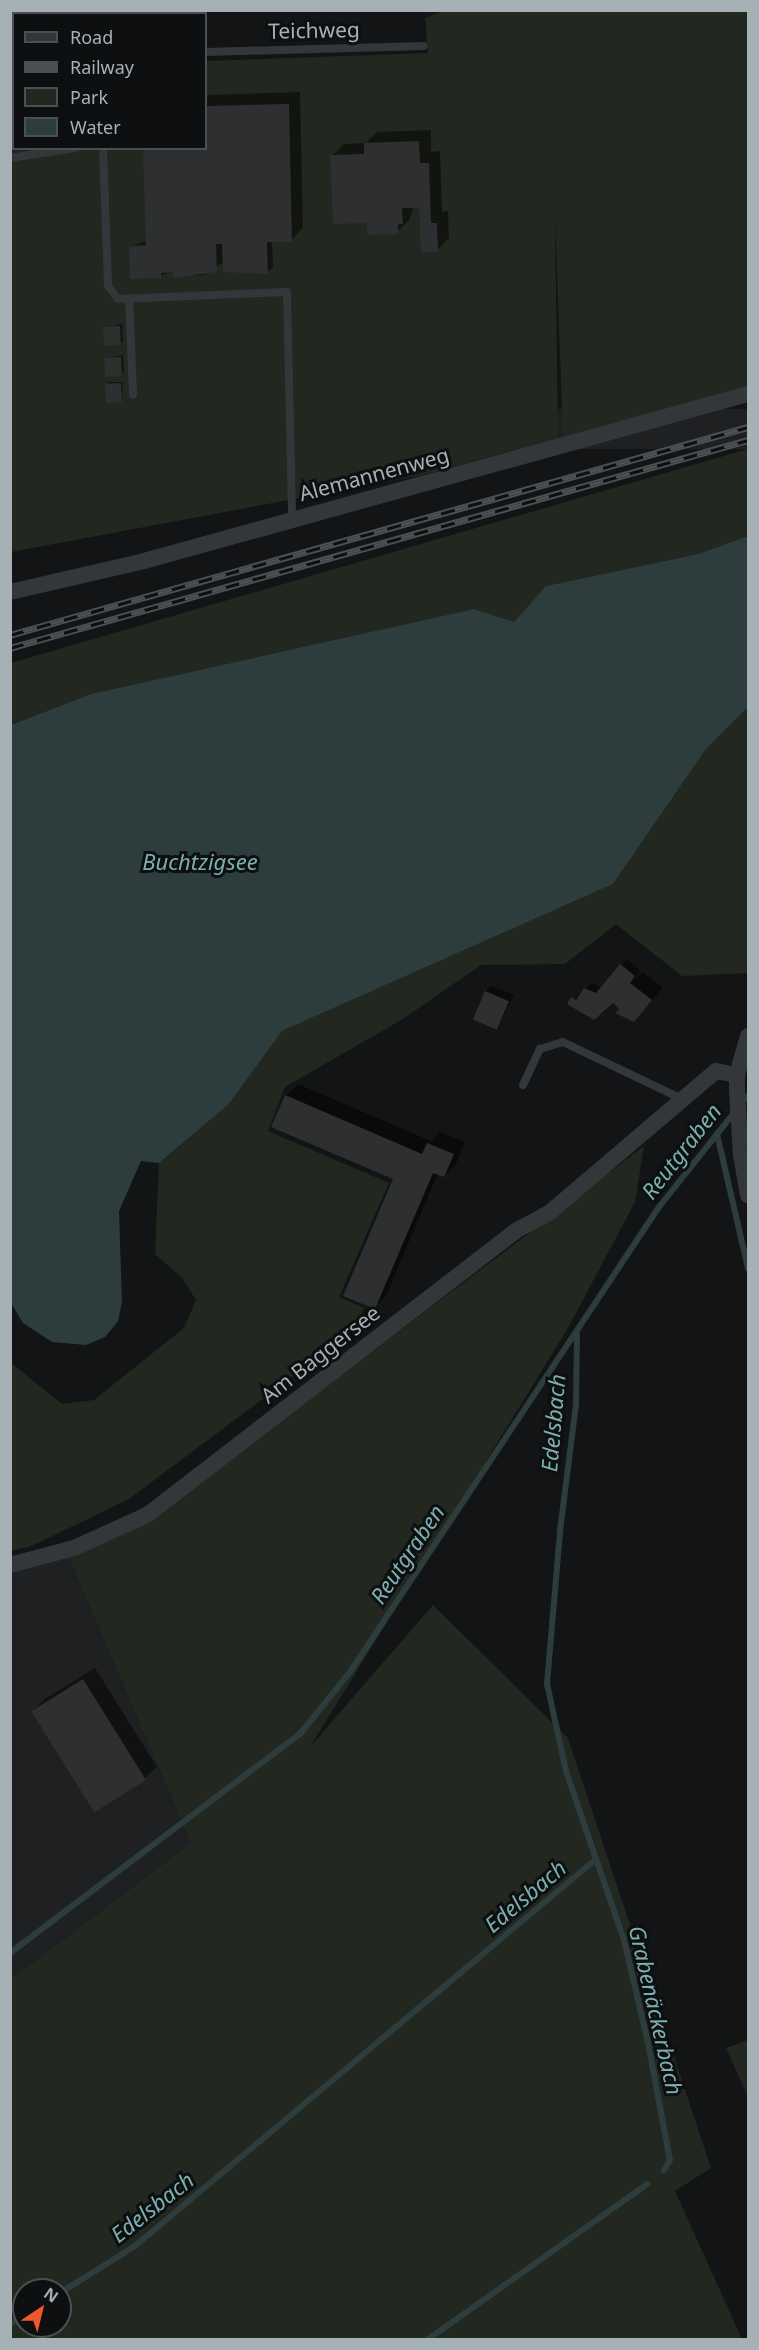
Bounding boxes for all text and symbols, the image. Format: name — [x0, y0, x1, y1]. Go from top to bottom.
legend — [12, 12, 207, 150]
street label: Teichweg — [268, 17, 360, 43]
text: Road — [70, 25, 113, 49]
text: Railway — [70, 55, 134, 79]
text: Park — [70, 85, 108, 109]
text: Water — [70, 115, 121, 139]
street label: Alemannenweg — [296, 442, 452, 506]
water label: Buchtzigsee — [142, 849, 258, 875]
water label: Reutgraben — [636, 1098, 726, 1204]
street label: Am Baggersee — [255, 1300, 385, 1408]
water label: Edelsbach — [536, 1373, 570, 1473]
water label: Reutgraben — [364, 1500, 450, 1608]
water label: Edelsbach — [479, 1854, 571, 1938]
water label: Grabenäckerbach — [624, 1923, 688, 2097]
water label: Edelsbach — [105, 2166, 199, 2248]
north arrow — [12, 2278, 72, 2338]
text: N — [40, 2282, 63, 2308]

